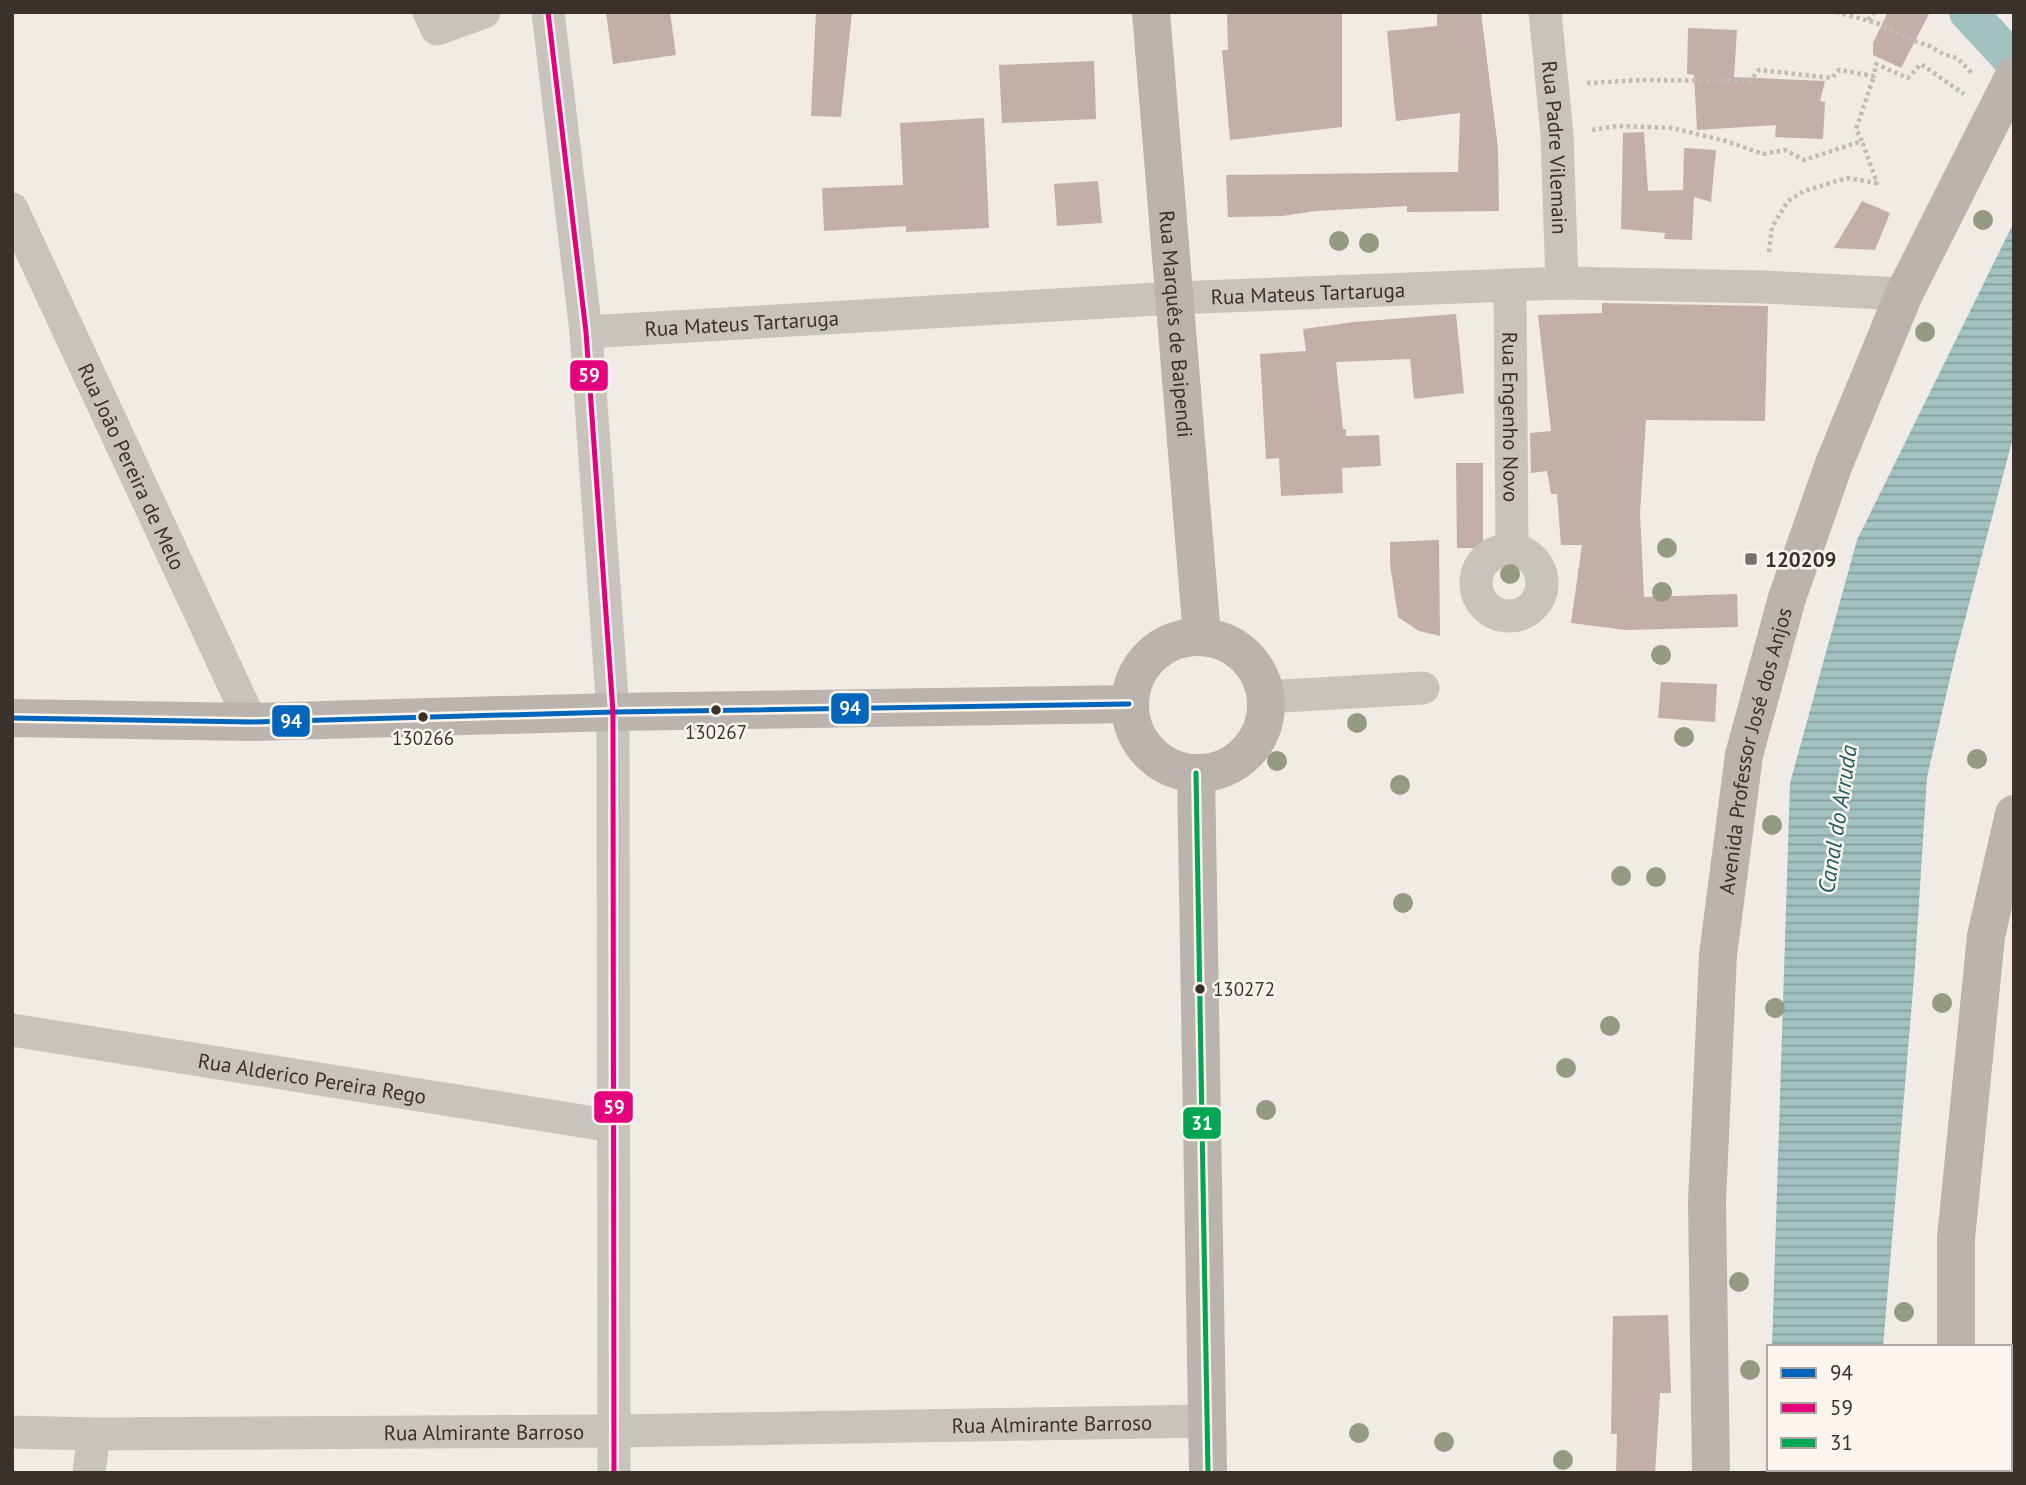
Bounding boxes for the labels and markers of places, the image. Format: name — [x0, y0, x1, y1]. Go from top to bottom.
place label: 120209 — [1765, 546, 1836, 573]
marker: 120209 — [1743, 551, 1759, 567]
marker: 130267 — [709, 703, 723, 717]
marker: 130266 — [416, 710, 430, 724]
place label: 130267 — [685, 720, 747, 744]
place label: 130266 — [392, 726, 454, 750]
place label: 130272 — [1213, 977, 1275, 1001]
marker: 130272 — [1193, 982, 1207, 996]

